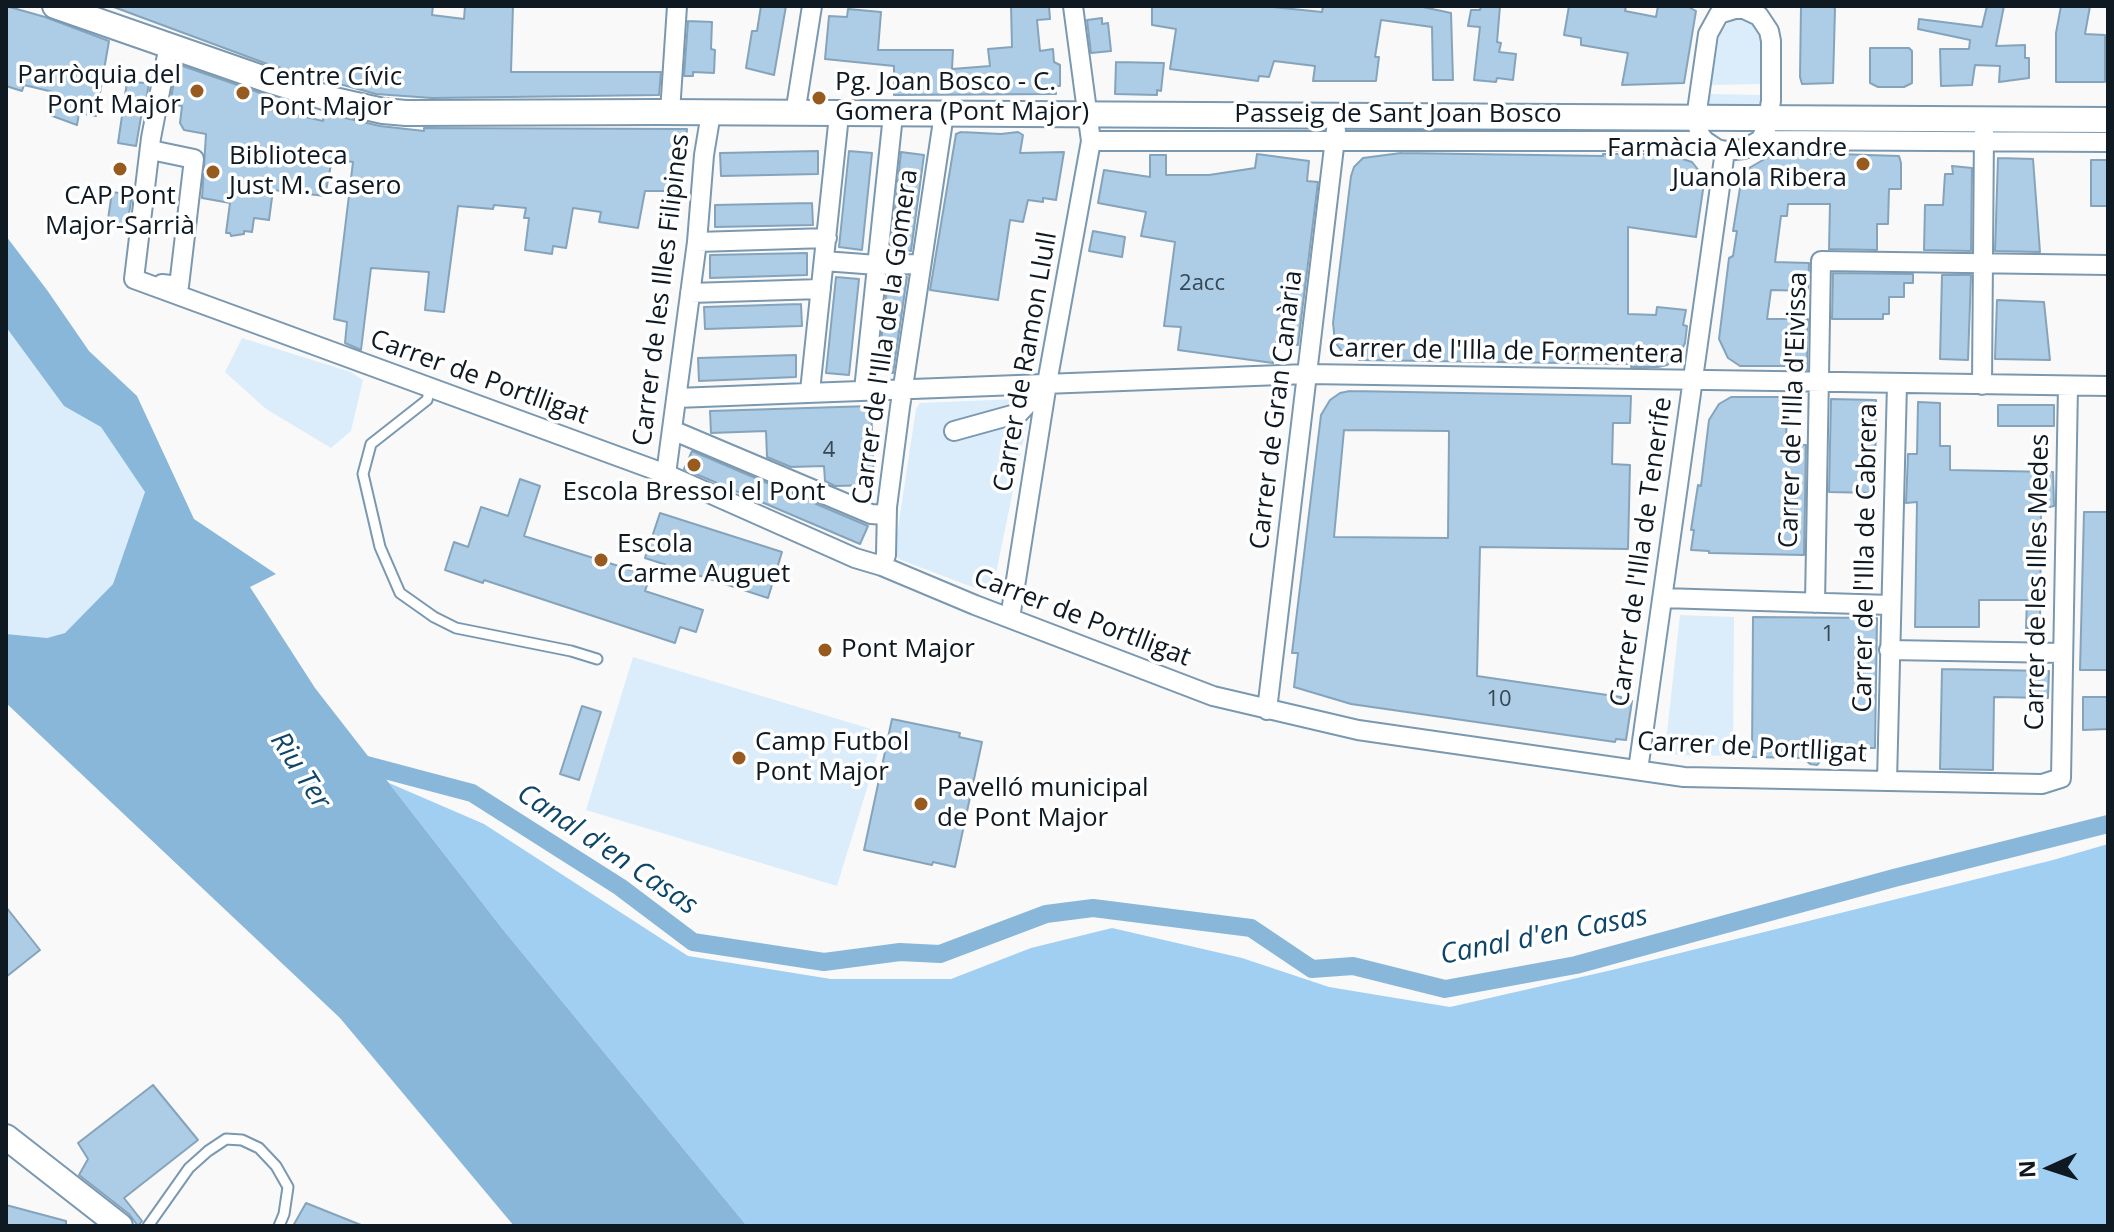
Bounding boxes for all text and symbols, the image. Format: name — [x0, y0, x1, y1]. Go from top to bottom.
place label: Parròquia del Pont Major — [17, 60, 181, 122]
place label: Centre Cívic Pont Major — [259, 62, 402, 124]
place label: Pg. Joan Bosco - C. Gomera (Pont Major) — [835, 67, 1089, 128]
marker: Parròquia del Pont Major — [188, 82, 206, 100]
marker: Centre Cívic Pont Major — [234, 84, 252, 102]
marker: Pg. Joan Bosco - C. Gomera (Pont Major) — [810, 89, 828, 107]
street label: Passeig de Sant Joan Bosco — [1234, 99, 1562, 131]
street label: Carrer de les Illes Filipines — [627, 132, 697, 448]
place label: Farmàcia Alexandre Juanola Ribera — [1607, 133, 1847, 194]
place label: Biblioteca Just M. Casero — [229, 141, 401, 202]
marker: Farmàcia Alexandre Juanola Ribera — [1854, 155, 1872, 173]
marker: CAP Pont Major-Sarrià — [111, 160, 129, 178]
marker: Biblioteca Just M. Casero — [204, 163, 222, 181]
street label: Carrer de l'Illa de la Gomera — [847, 167, 925, 507]
place label: CAP Pont Major-Sarrià — [45, 181, 195, 242]
street label: Carrer de Ramon Llull — [988, 230, 1064, 494]
street label: Carrer de Gran Canària — [1244, 269, 1310, 551]
house number: 2acc — [1179, 271, 1225, 297]
street label: Carrer de l'Illa d'Eivissa — [1774, 271, 1814, 549]
street label: Carrer de Portlligat — [366, 324, 592, 432]
street label: Carrer de l'Illa de Formentera — [1328, 333, 1684, 371]
street label: Carrer de l'Illa de Tenerife — [1605, 395, 1679, 709]
street label: Carrer de l'Illa de Cabrera — [1848, 403, 1884, 713]
street label: Carrer de les Illes Medes — [2020, 433, 2056, 731]
house number: 4 — [823, 438, 835, 464]
marker: Escola Bressol el Pont — [685, 456, 703, 474]
place label: Escola Bressol el Pont — [563, 477, 825, 509]
place label: Escola Carme Auguet — [617, 529, 790, 590]
marker: Escola Carme Auguet — [592, 551, 610, 569]
street label: Carrer de Portlligat — [969, 562, 1195, 674]
house number: 1 — [1822, 622, 1834, 648]
place label: Pont Major — [841, 634, 975, 666]
marker: Pont Major — [816, 641, 834, 659]
house number: 10 — [1486, 687, 1512, 713]
water label: Riu Ter — [263, 726, 337, 816]
street label: Carrer de Portlligat — [1636, 726, 1868, 770]
place label: Camp Futbol Pont Major — [755, 727, 909, 788]
marker: Camp Futbol Pont Major — [730, 749, 748, 767]
place label: Pavelló municipal de Pont Major — [937, 773, 1149, 834]
water label: Canal d'en Casas — [510, 777, 704, 923]
marker: Pavelló municipal de Pont Major — [912, 795, 930, 813]
water label: Canal d'en Casas — [1438, 899, 1650, 973]
north arrow — [2010, 1128, 2090, 1208]
text: N — [2011, 1160, 2041, 1179]

